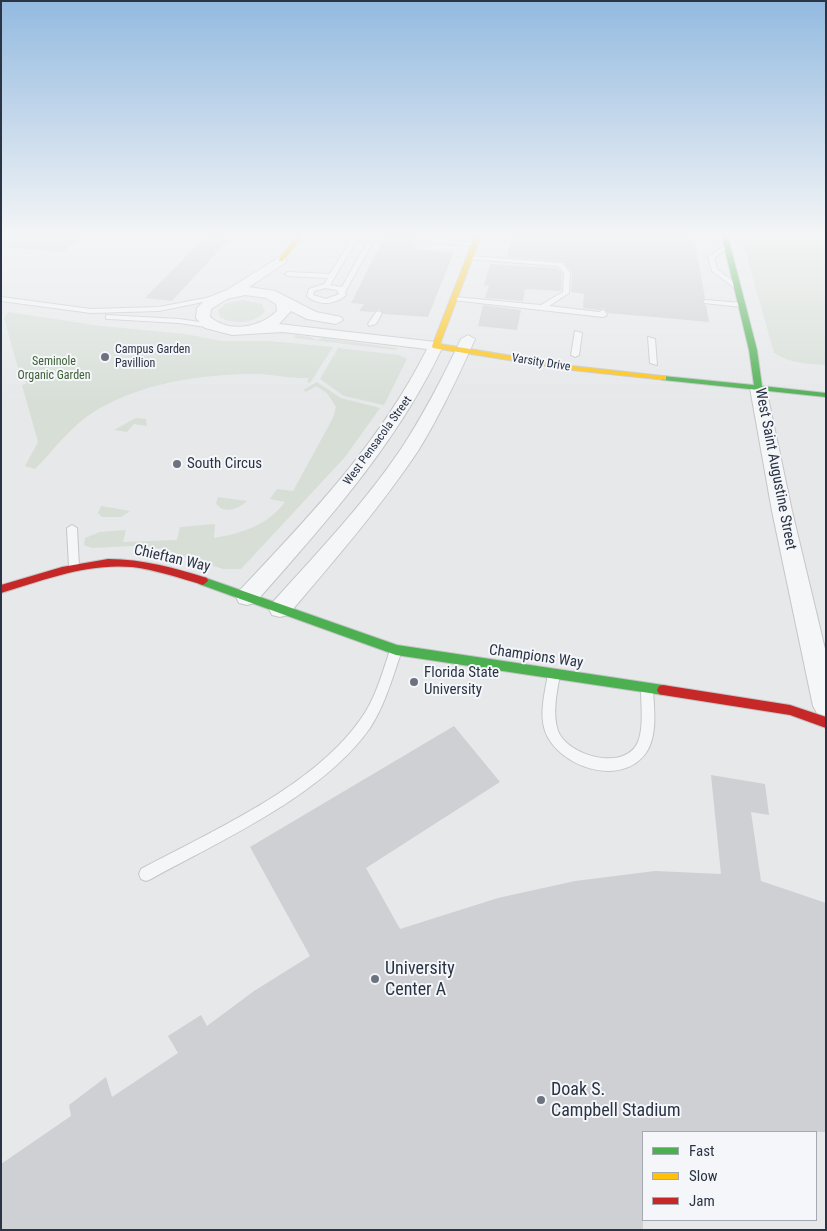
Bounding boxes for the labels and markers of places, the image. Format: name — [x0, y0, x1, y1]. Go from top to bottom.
place label: Campus Garden Pavillion — [115, 343, 190, 371]
marker: Campus Garden Pavillion — [99, 351, 111, 363]
place label: South Circus — [187, 455, 262, 473]
marker: South Circus — [171, 458, 183, 470]
place label: Florida State University — [424, 664, 499, 699]
marker: Florida State University — [408, 676, 420, 688]
place label: University Center A — [385, 958, 455, 1001]
marker: University Center A — [369, 973, 381, 985]
place label: Doak S. Campbell Stadium — [551, 1079, 681, 1122]
marker: Doak S. Campbell Stadium — [535, 1094, 547, 1106]

